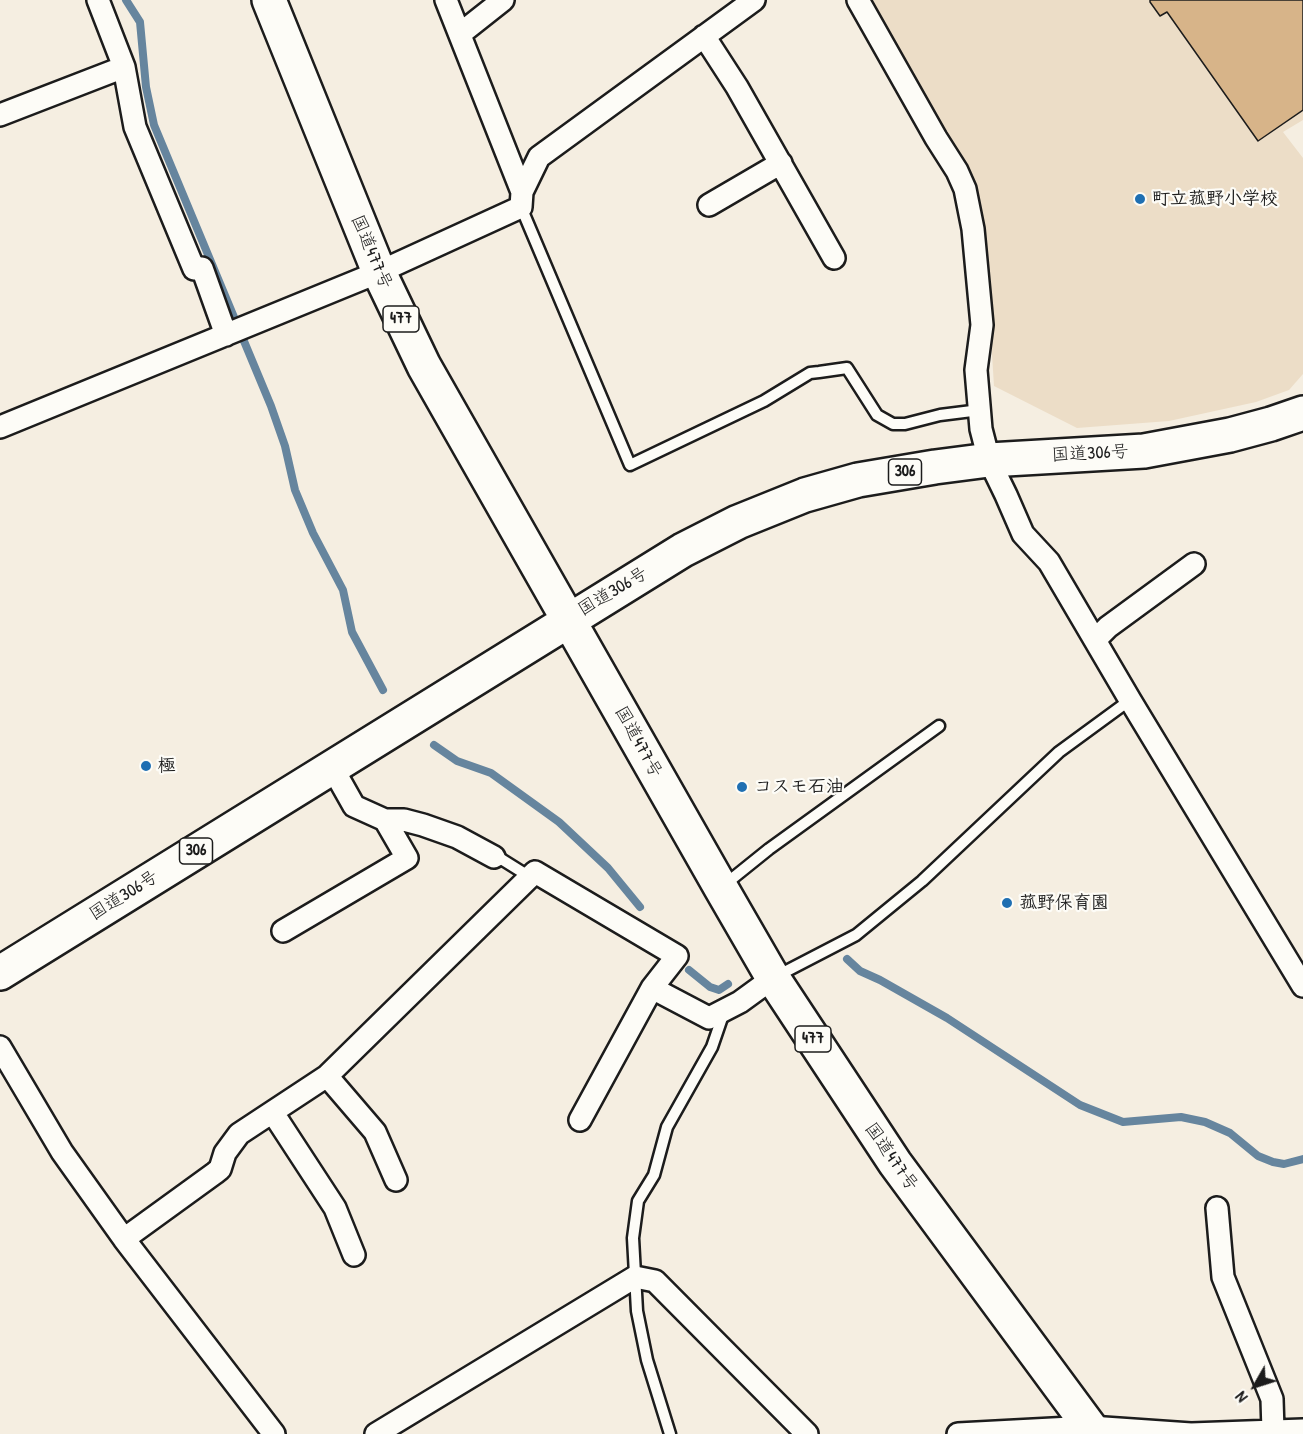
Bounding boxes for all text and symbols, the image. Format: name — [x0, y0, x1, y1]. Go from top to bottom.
place label: 町立菰野小学校 — [1152, 188, 1278, 210]
marker: 町立菰野小学校 — [1133, 192, 1147, 206]
street label: 国道477号 — [346, 212, 396, 292]
road number: 477 — [383, 306, 419, 332]
street label: 国道306号 — [1051, 441, 1129, 467]
road number: 306 — [888, 459, 922, 485]
street label: 国道306号 — [574, 563, 652, 621]
street label: 国道477号 — [610, 702, 666, 782]
place label: 極 — [158, 755, 176, 777]
marker: 極 — [139, 759, 153, 773]
place label: コスモ石油 — [754, 776, 844, 798]
marker: コスモ石油 — [735, 780, 749, 794]
road number: 306 — [180, 838, 212, 864]
street label: 国道306号 — [85, 866, 163, 926]
place label: 菰野保育園 — [1019, 892, 1109, 914]
marker: 菰野保育園 — [1000, 896, 1014, 910]
road number: 477 — [795, 1026, 831, 1052]
street label: 国道477号 — [860, 1119, 922, 1195]
north arrow — [1225, 1356, 1285, 1416]
text: N — [1230, 1387, 1252, 1408]

